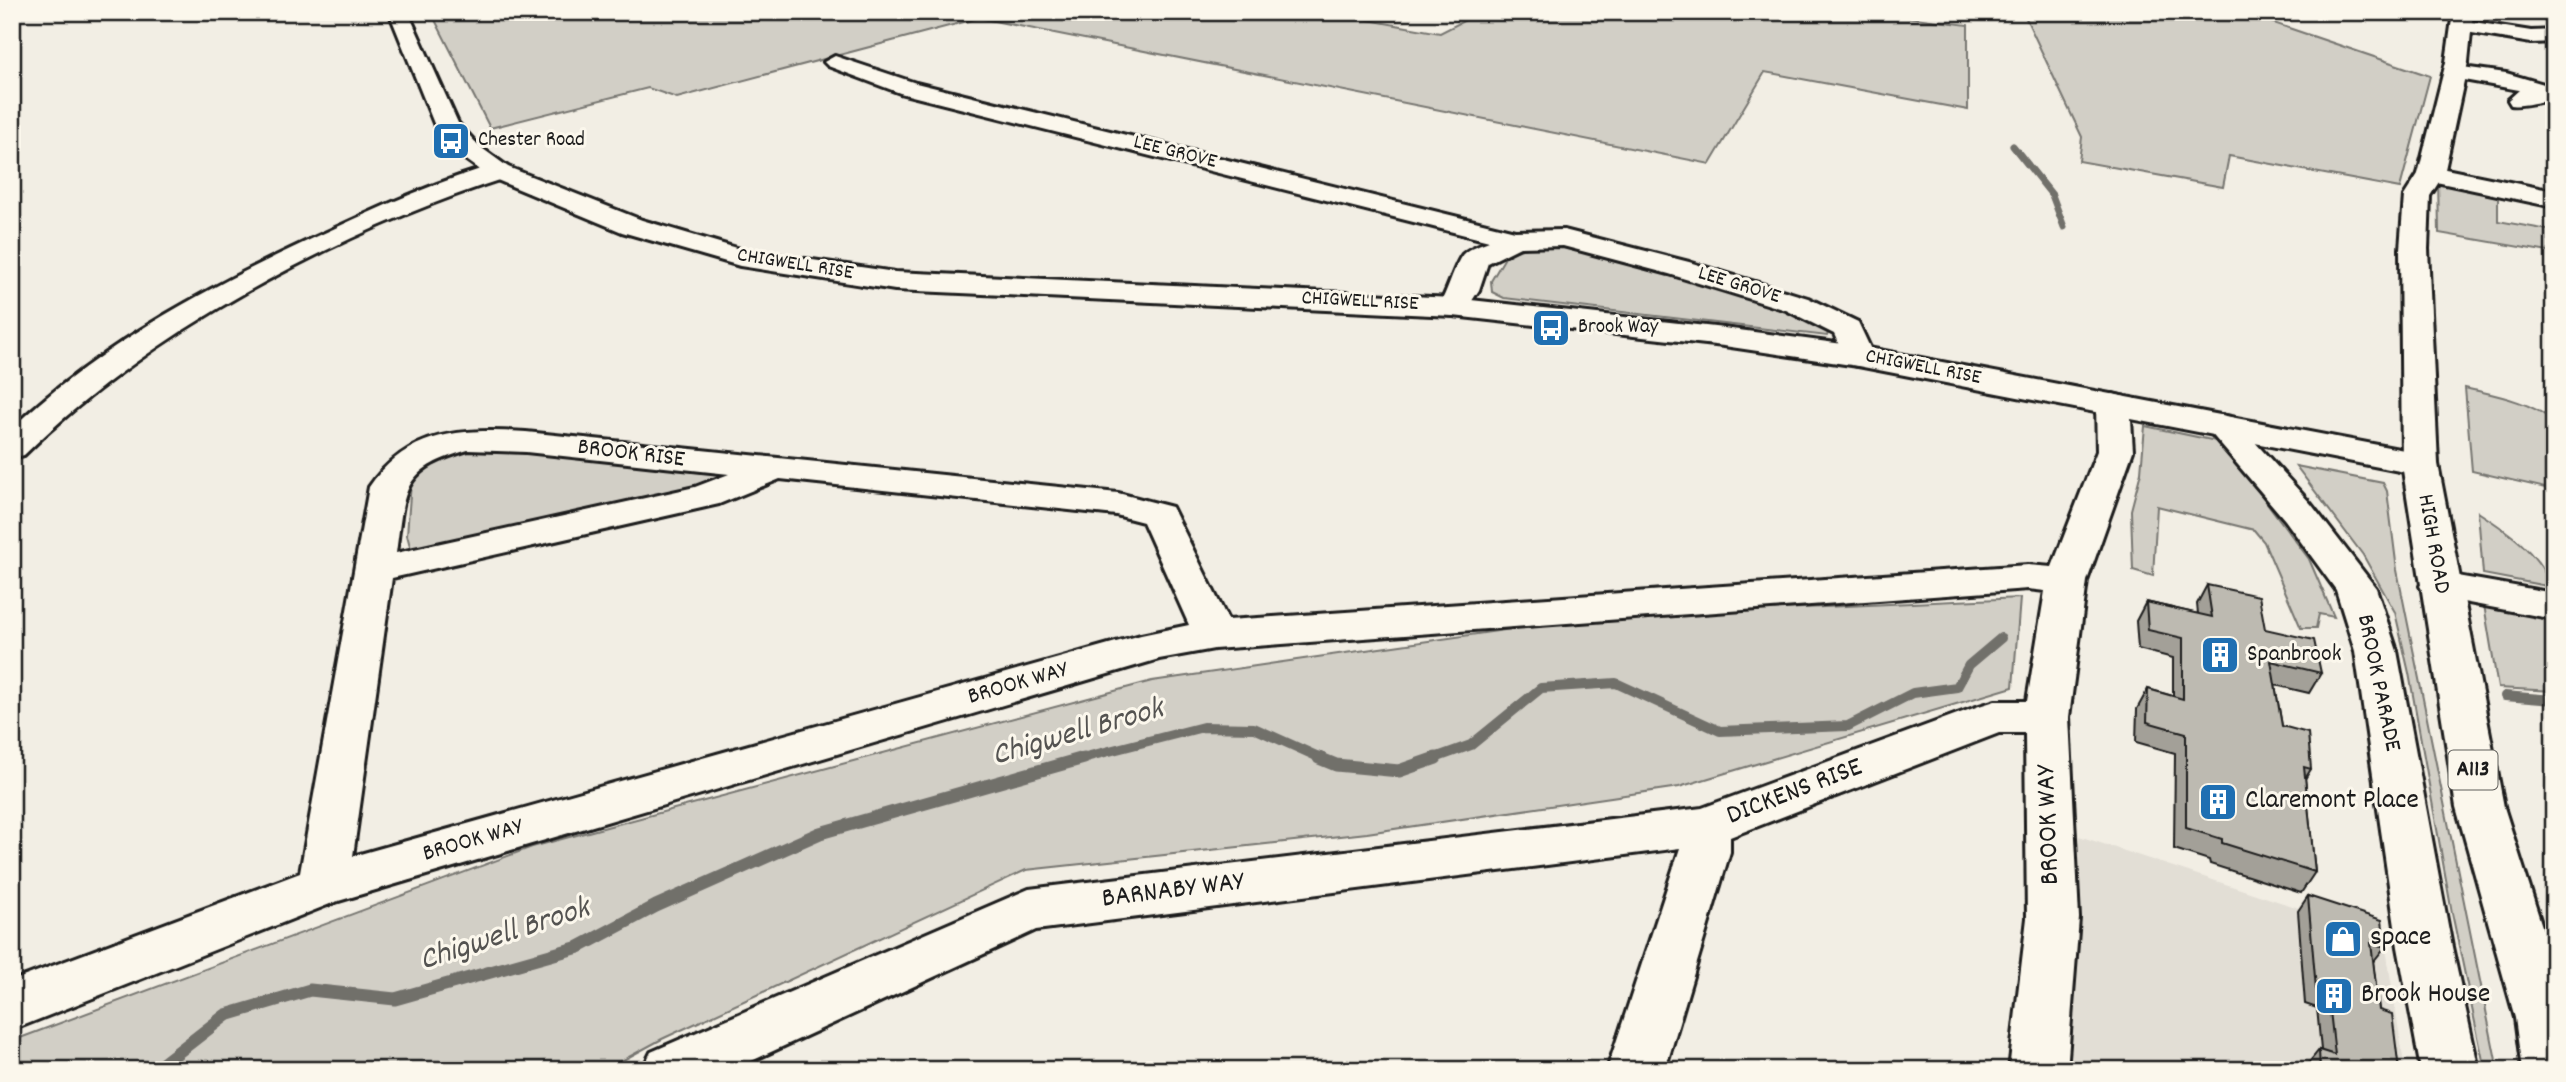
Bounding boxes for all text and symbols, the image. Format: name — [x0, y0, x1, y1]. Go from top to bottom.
bus stop icon: Chester Road — [430, 120, 472, 162]
place label: Chester Road — [478, 126, 585, 156]
street label: LEE GROVE — [1130, 128, 1220, 178]
street label: CHIGWELL RISE — [735, 241, 856, 289]
street label: LEE GROVE — [1694, 259, 1784, 313]
street label: CHIGWELL RISE — [1301, 284, 1420, 320]
bus stop icon: Brook Way — [1530, 307, 1572, 349]
place label: Brook Way — [1578, 313, 1659, 343]
street label: CHIGWELL RISE — [1863, 342, 1984, 394]
street label: BROOK RISE — [575, 431, 687, 477]
street label: HIGH ROAD — [2408, 492, 2458, 596]
street label: BROOK PARADE — [2347, 611, 2409, 755]
building icon: Spanbrook — [2199, 634, 2241, 676]
place label: Spanbrook — [2247, 638, 2342, 672]
street label: BROOK WAY — [964, 653, 1073, 715]
water label: Chigwell Brook — [987, 687, 1172, 780]
street label: DICKENS RISE — [1721, 749, 1869, 837]
road number: A113 — [2448, 750, 2498, 790]
street label: BROOK WAY — [2028, 764, 2072, 886]
building icon: Claremont Place — [2197, 781, 2239, 823]
place label: Claremont Place — [2245, 782, 2419, 822]
street label: BROOK WAY — [419, 810, 528, 872]
street label: BARNABY WAY — [1100, 863, 1247, 921]
water label: Chigwell Brook — [414, 886, 599, 985]
shop icon: space — [2322, 918, 2364, 960]
place label: space — [2370, 919, 2431, 959]
building icon: Brook House — [2313, 975, 2355, 1017]
place label: Brook House — [2361, 976, 2490, 1016]

